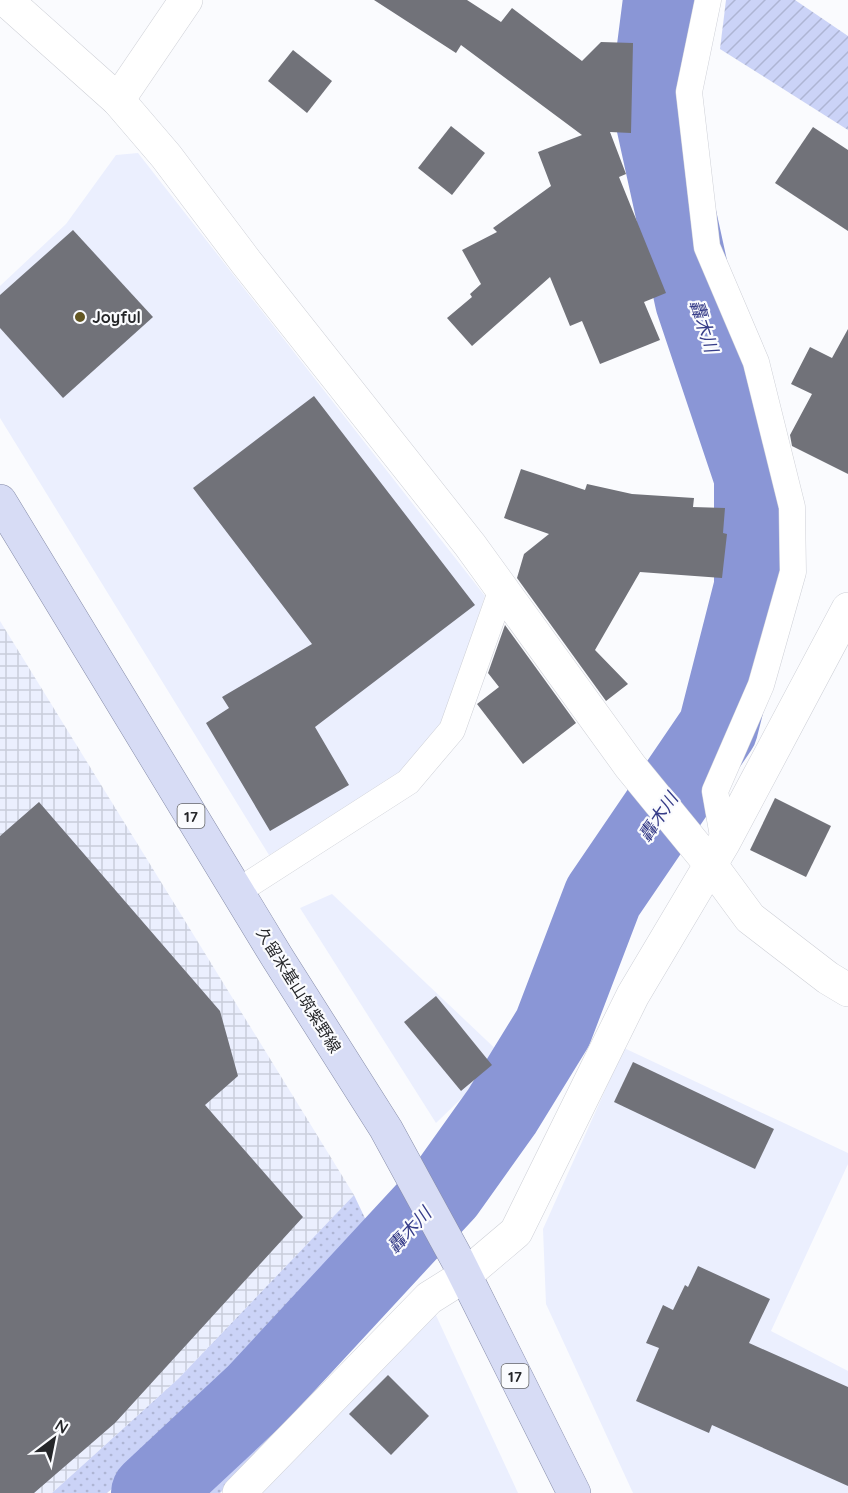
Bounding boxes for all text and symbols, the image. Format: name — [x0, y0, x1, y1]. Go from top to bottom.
water label: 轟木川 — [685, 297, 724, 357]
place label: Joyful — [92, 307, 141, 327]
marker: Joyful — [73, 310, 87, 324]
water label: 轟木川 — [633, 787, 684, 846]
road number: 17 — [178, 804, 204, 828]
street label: 久留米基山筑紫野線 — [252, 924, 346, 1056]
water label: 轟木川 — [382, 1201, 437, 1258]
road number: 17 — [502, 1364, 528, 1388]
north arrow — [24, 1409, 84, 1469]
text: N — [52, 1415, 72, 1438]

